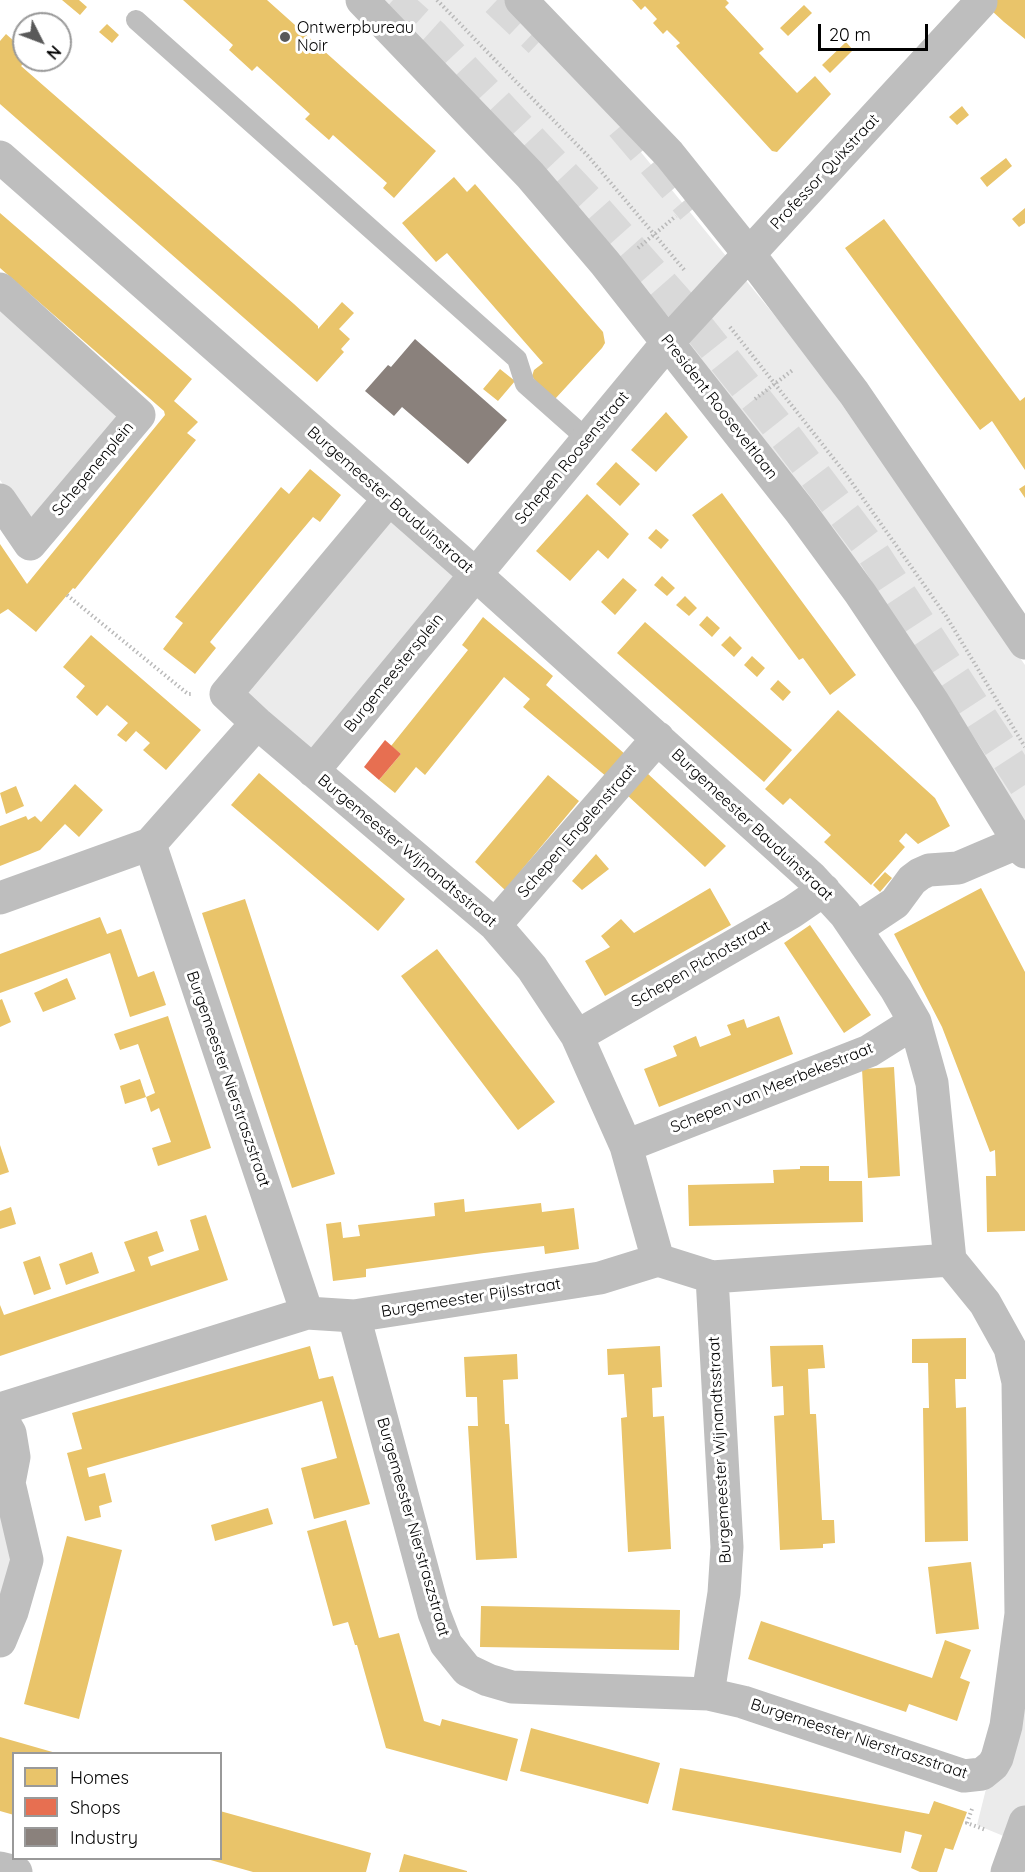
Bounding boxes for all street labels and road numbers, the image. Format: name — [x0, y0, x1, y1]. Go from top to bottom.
street label: Professor Quixstraat — [767, 110, 883, 234]
street label: President Rooseveltlaan — [656, 331, 782, 483]
street label: Schepen Roosenstraat — [511, 388, 633, 528]
street label: Schepenenplein — [48, 418, 138, 520]
street label: Burgemeester Bauduinstraat — [303, 423, 477, 577]
street label: Burgemeestersplein — [340, 610, 448, 736]
street label: Burgemeester Bauduinstraat — [667, 745, 837, 905]
street label: Schepen Engelenstraat — [514, 760, 640, 902]
street label: Burgemeester Wijnandtsstraat — [314, 771, 500, 931]
street label: Schepen Pichotstraat — [628, 916, 774, 1012]
street label: Burgemeester Nierstraszstraat — [182, 968, 274, 1190]
street label: Schepen van Meerbekestraat — [668, 1038, 876, 1138]
street label: Burgemeester Pijlsstraat — [380, 1274, 562, 1322]
street label: Burgemeester Wijnandtsstraat — [704, 1336, 736, 1564]
street label: Burgemeester Nierstraszstraat — [372, 1415, 454, 1639]
street label: Burgemeester Nierstraszstraat — [748, 1695, 970, 1783]

